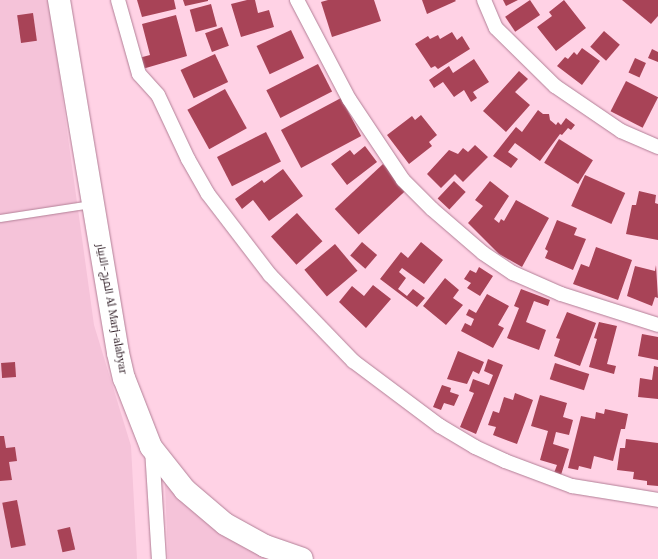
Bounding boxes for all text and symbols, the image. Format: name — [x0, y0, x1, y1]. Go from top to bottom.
street label: المرج-الابيار Al Marj-alabyar — [94, 243, 130, 375]

